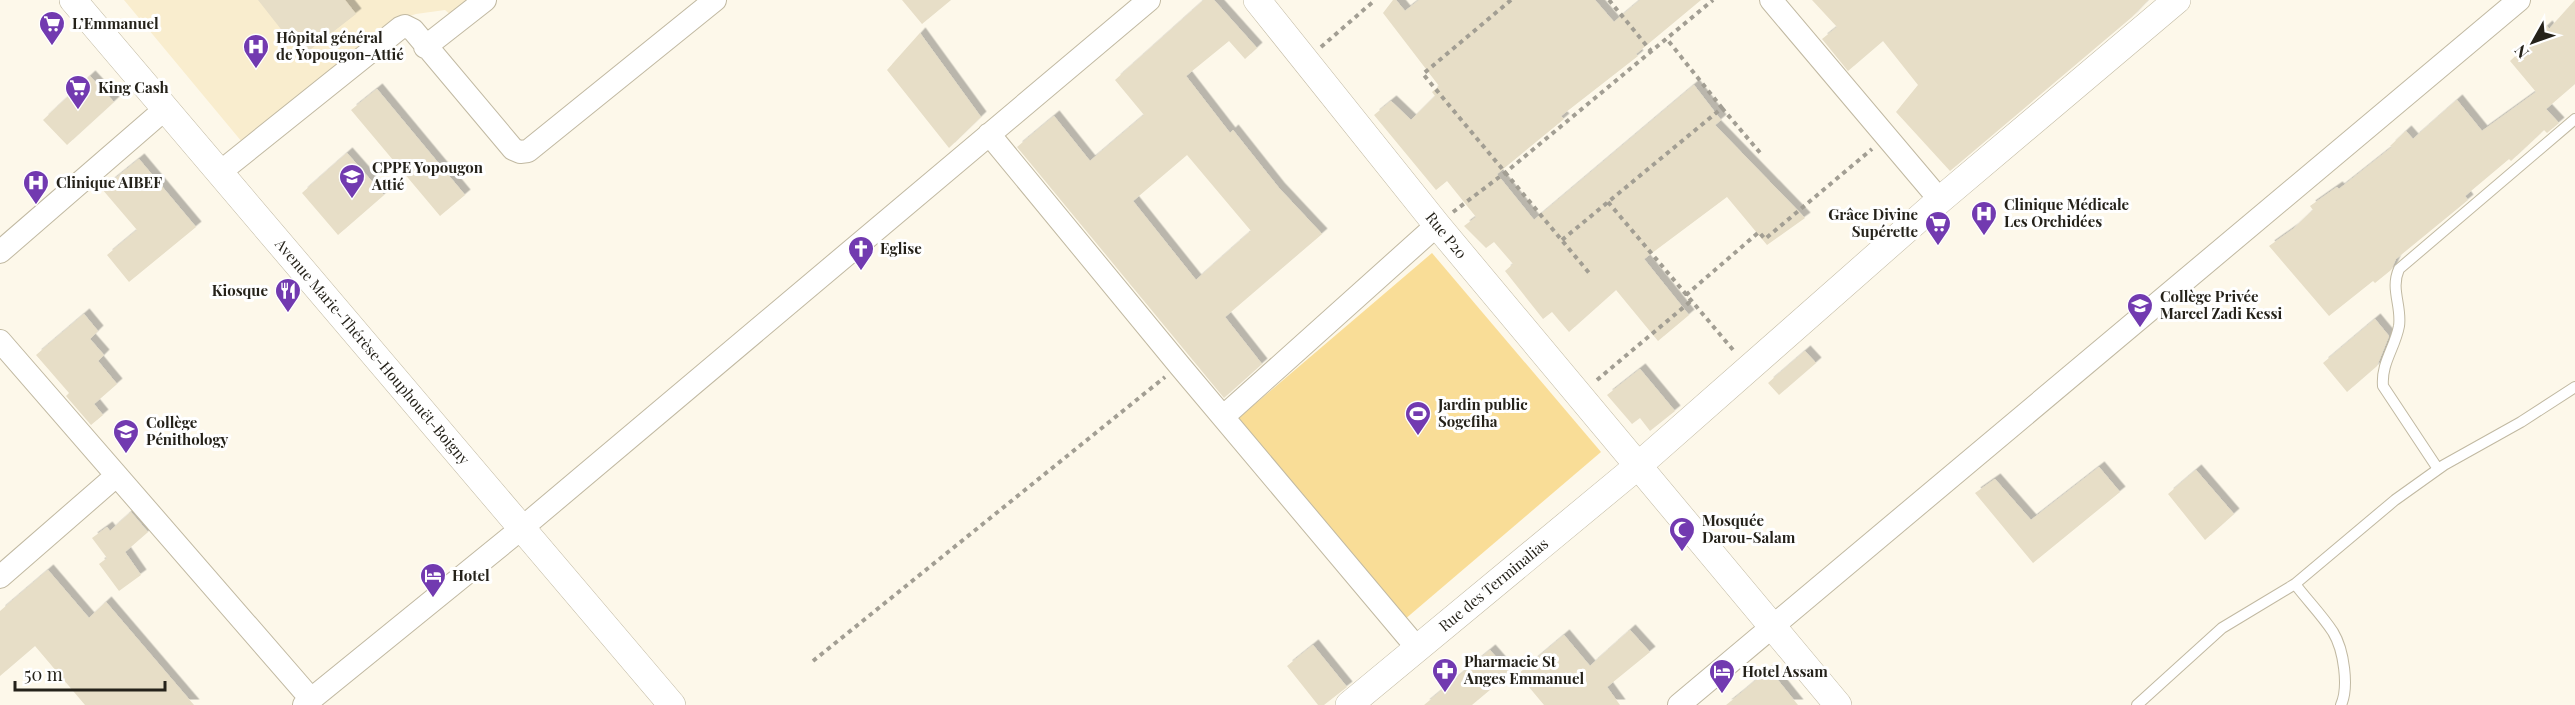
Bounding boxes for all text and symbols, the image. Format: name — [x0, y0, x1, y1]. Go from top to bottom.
supermarket icon: L’Emmanuel — [37, 9, 67, 47]
north arrow — [2503, 12, 2563, 72]
place label: L’Emmanuel — [72, 13, 159, 33]
place label: Hôpital général de Yopougon-Attié — [276, 27, 404, 64]
hospital icon: Hôpital général de Yopougon-Attié — [241, 32, 271, 70]
text: N — [2509, 40, 2533, 63]
supermarket icon: King Cash — [63, 73, 93, 111]
place label: King Cash — [98, 77, 169, 97]
place label: CPPE Yopougon Attié — [371, 157, 484, 194]
school or university icon: CPPE Yopougon Attié — [337, 162, 367, 200]
hospital icon: Clinique AIBEF — [21, 168, 51, 206]
place label: Clinique AIBEF — [56, 172, 162, 192]
place label: Clinique Médicale Les Orchidées — [2004, 194, 2129, 231]
hospital icon: Clinique Médicale Les Orchidées — [1969, 199, 1999, 237]
place label: Grâce Divine Supérette — [1828, 204, 1918, 241]
street label: Rue P20 — [1422, 208, 1472, 262]
supermarket icon: Grâce Divine Supérette — [1923, 209, 1953, 247]
street label: Avenue Marie-Thérèse-Houphouët-Boigny — [271, 233, 475, 469]
church icon: Eglise — [846, 234, 876, 272]
place label: Eglise — [880, 238, 922, 258]
restaurant icon: Kiosque — [273, 276, 303, 314]
place label: Kiosque — [212, 280, 268, 300]
place label: Collège Privée Marcel Zadi Kessi — [2160, 286, 2282, 323]
school or university icon: Collège Privée Marcel Zadi Kessi — [2125, 291, 2155, 329]
place label: Jardin public Sogefiha — [1437, 394, 1528, 431]
sports icon: Jardin public Sogefiha — [1403, 399, 1433, 437]
place label: Collège Pénithology — [146, 412, 229, 449]
school or university icon: Collège Pénithology — [111, 417, 141, 455]
place label: Mosquée Darou-Salam — [1702, 510, 1796, 547]
mosque icon: Mosquée Darou-Salam — [1667, 515, 1697, 553]
street label: Rue des Terminalias — [1434, 533, 1552, 636]
hotel icon: Hotel — [418, 561, 448, 599]
place label: Hotel — [452, 565, 490, 585]
place label: Pharmacie St Anges Emmanuel — [1463, 651, 1584, 688]
scale bar — [15, 654, 165, 692]
pharmacy icon: Pharmacie St Anges Emmanuel — [1430, 656, 1460, 694]
hotel icon: Hotel Assam — [1707, 657, 1737, 695]
place label: Hotel Assam — [1742, 661, 1828, 681]
text: 50 m — [24, 662, 63, 686]

